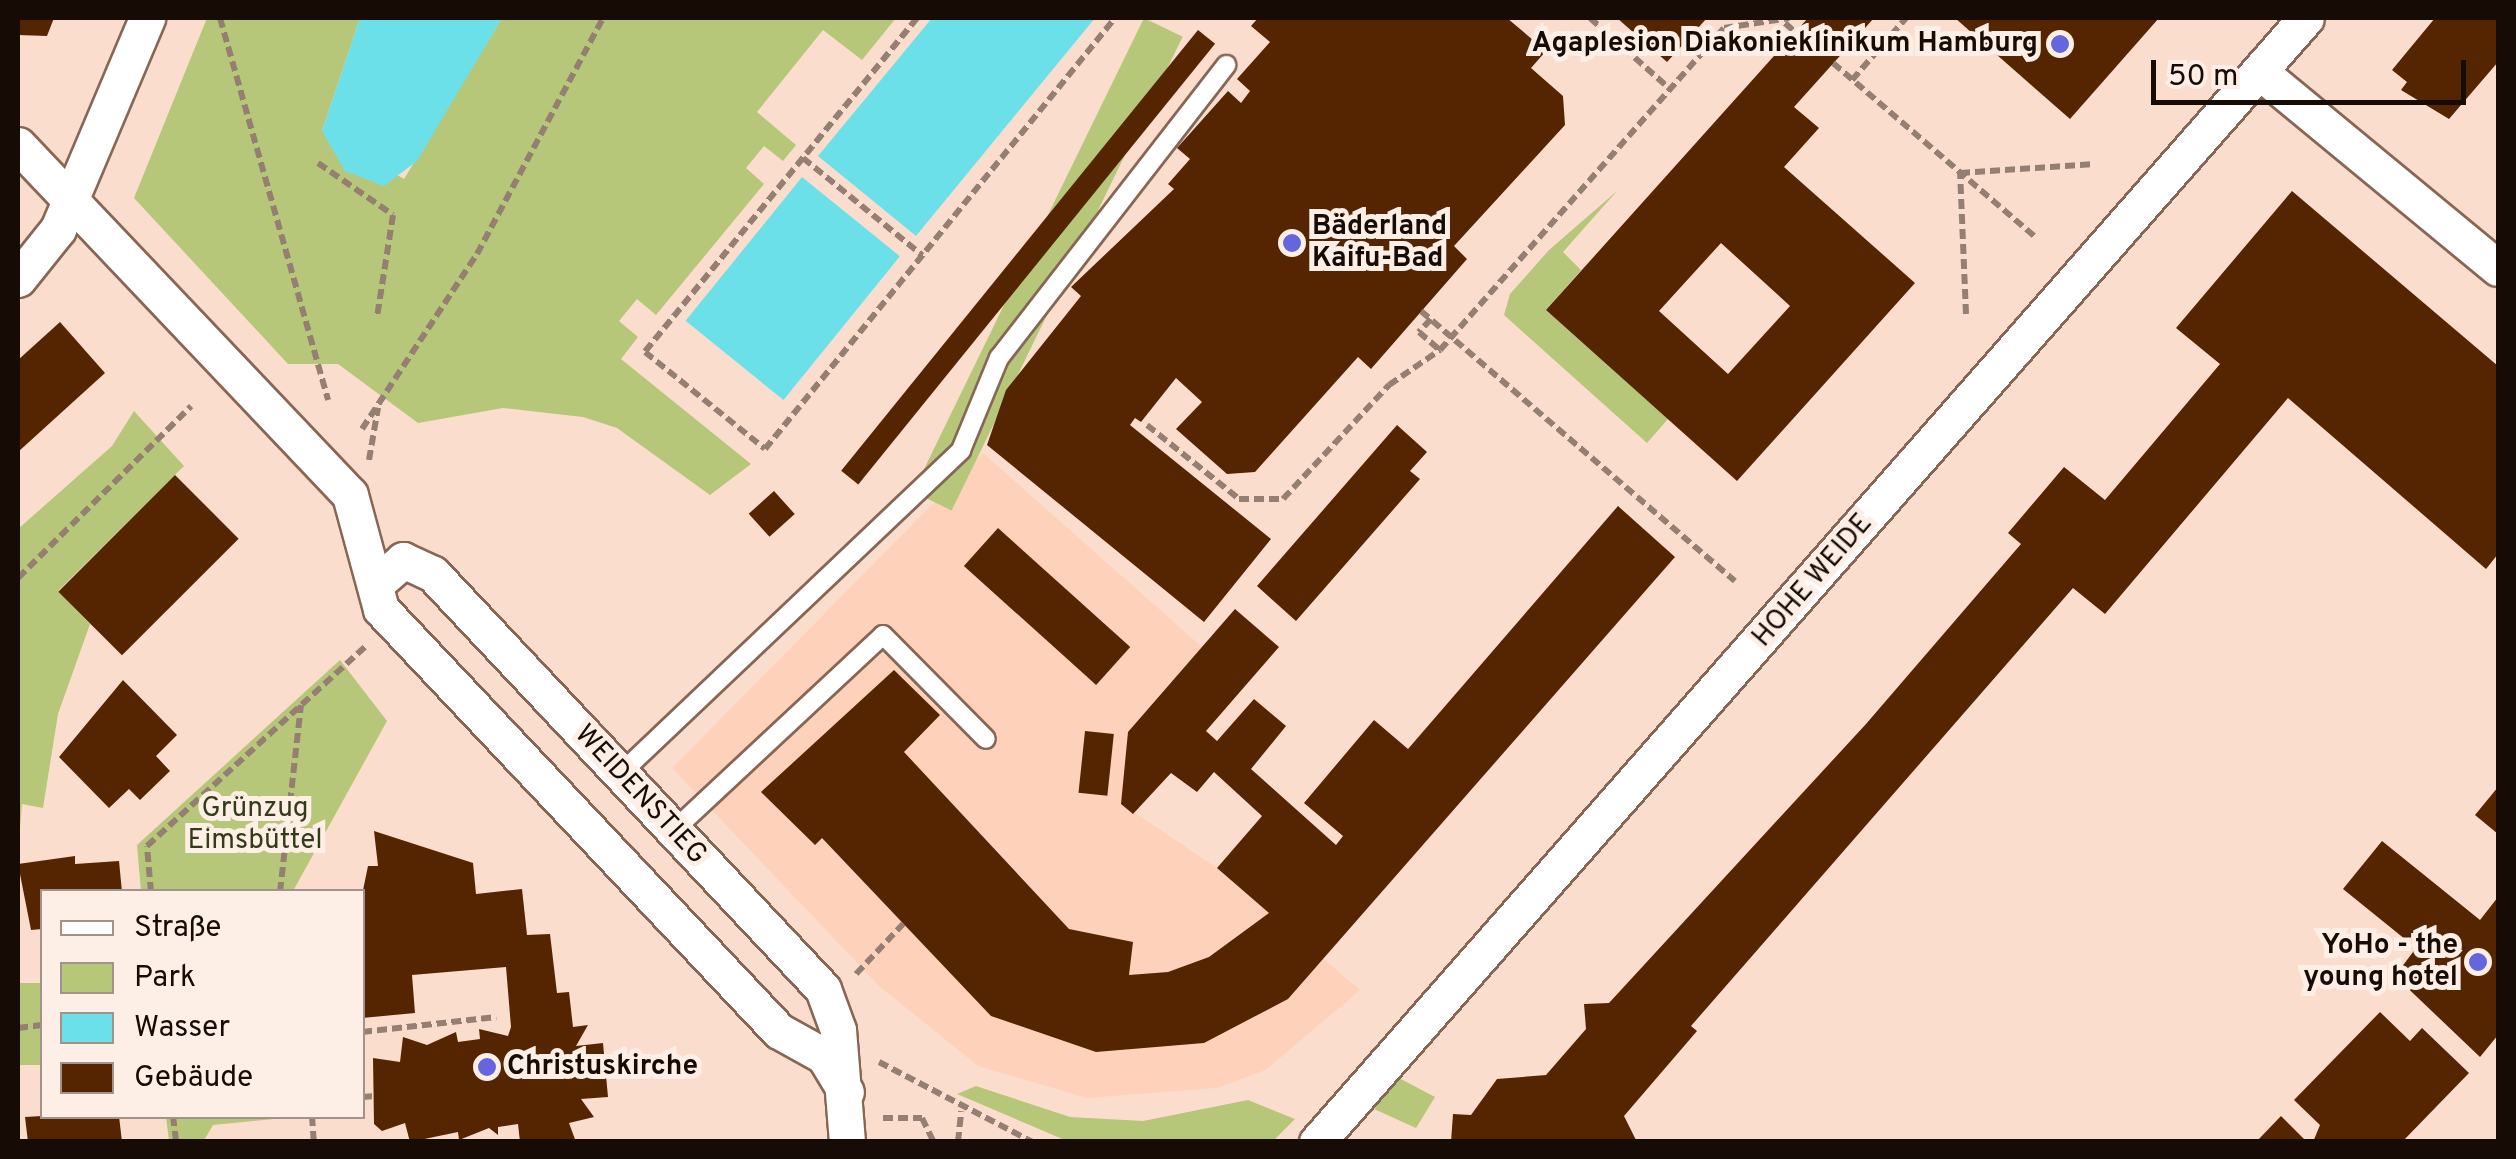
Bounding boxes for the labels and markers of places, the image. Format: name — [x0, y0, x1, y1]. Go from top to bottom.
place label: Agaplesion Diakonieklinikum Hamburg — [1532, 27, 2038, 61]
marker: Agaplesion Diakonieklinikum Hamburg — [2047, 31, 2073, 57]
place label: Bäderland Kaifu-Bad — [1312, 210, 1447, 276]
marker: Bäderland Kaifu-Bad — [1281, 232, 1303, 254]
place label: YoHo - the young hotel — [2303, 929, 2458, 995]
marker: YoHo - the young hotel — [2467, 951, 2489, 973]
place label: Christuskirche — [507, 1050, 698, 1084]
marker: Christuskirche — [476, 1056, 498, 1078]

